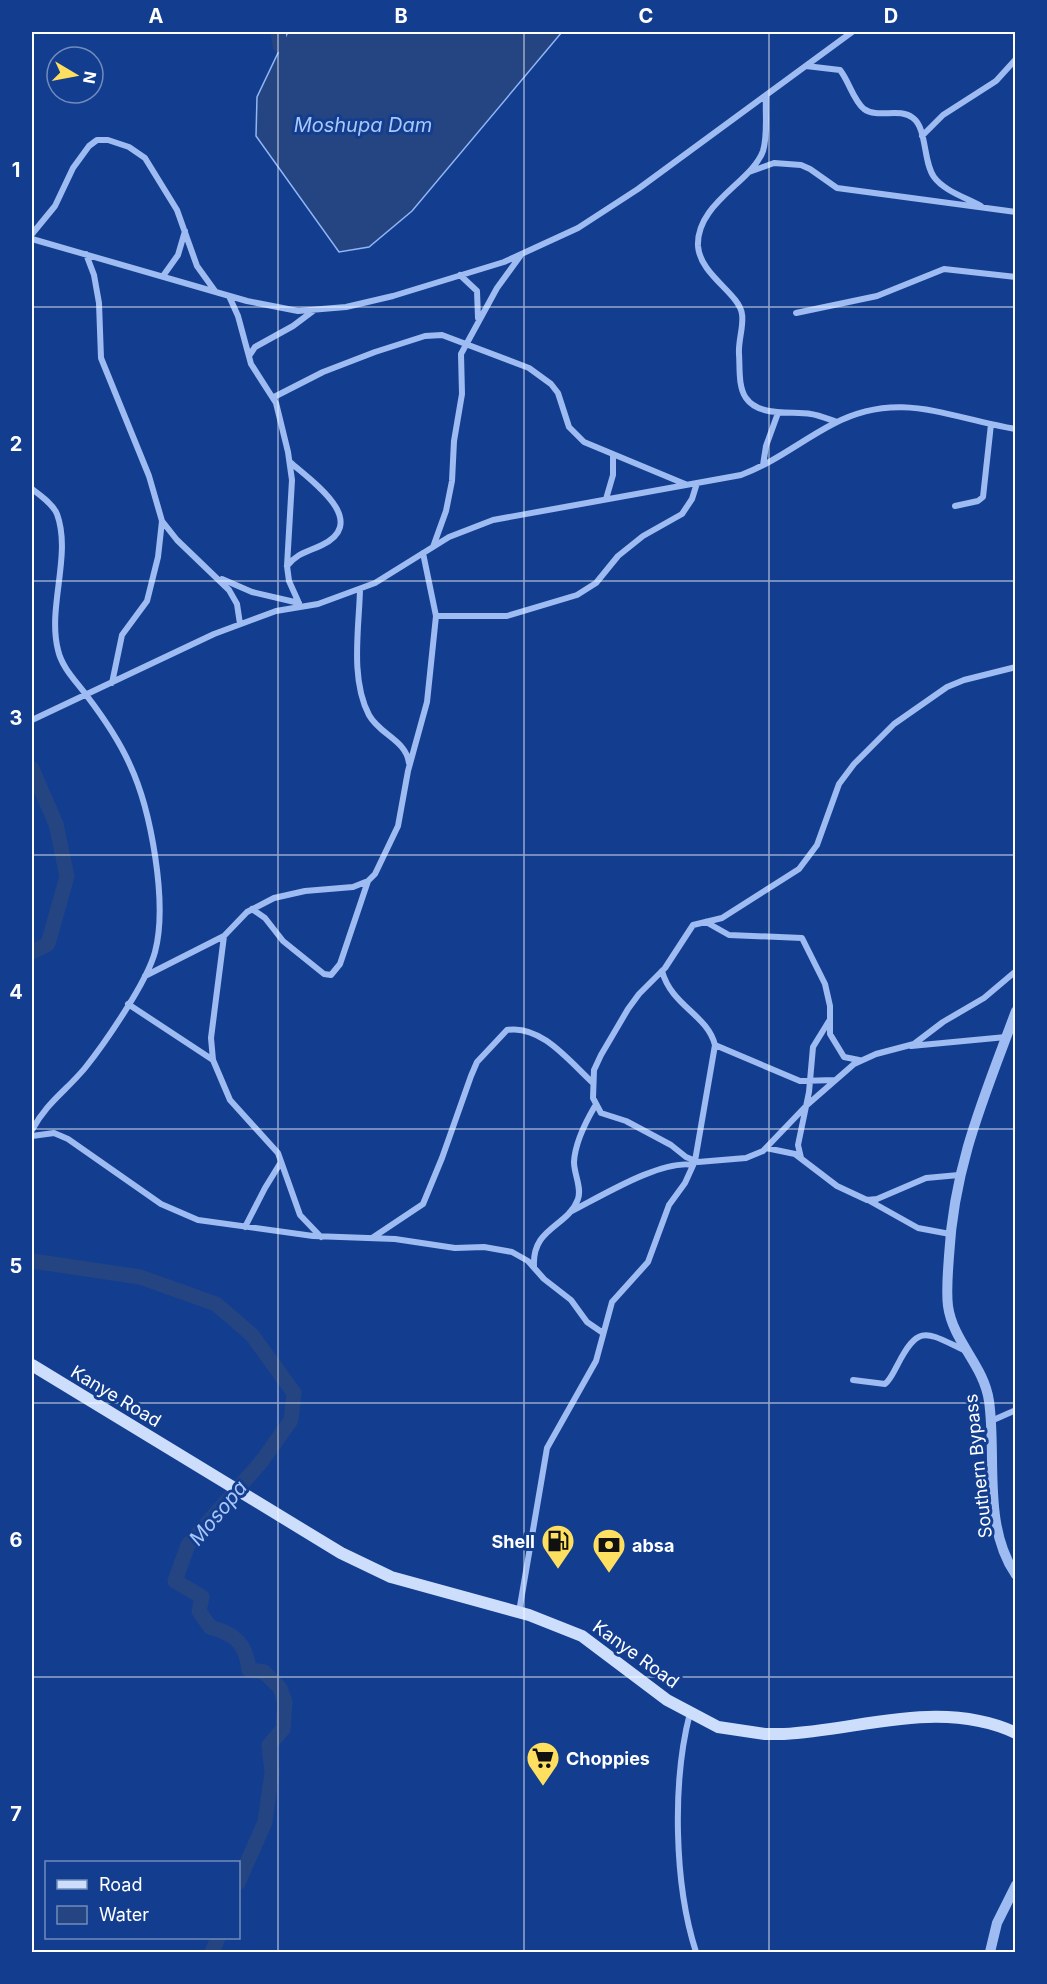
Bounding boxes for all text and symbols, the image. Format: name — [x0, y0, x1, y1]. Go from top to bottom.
text: A — [149, 4, 164, 28]
text: B — [394, 4, 408, 28]
text: C — [639, 4, 653, 28]
text: D — [884, 4, 898, 28]
north arrow — [45, 45, 105, 105]
text: N — [79, 70, 101, 85]
water label: Moshupa Dam — [294, 113, 432, 137]
text: 1 — [12, 158, 20, 182]
text: 2 — [10, 432, 22, 456]
text: 3 — [10, 706, 22, 730]
text: 4 — [9, 980, 23, 1004]
text: 5 — [10, 1254, 22, 1278]
street label: Kanye Road — [67, 1361, 165, 1431]
street label: Southern Bypass — [960, 1393, 996, 1539]
water label: Mosopa — [184, 1476, 252, 1550]
fuel station icon: Shell — [540, 1523, 576, 1570]
bank icon: absa — [591, 1527, 627, 1574]
text: 6 — [10, 1528, 23, 1552]
place label: Shell — [492, 1531, 535, 1552]
place label: absa — [632, 1535, 674, 1556]
street label: Kanye Road — [589, 1616, 683, 1692]
supermarket icon: Choppies — [525, 1740, 561, 1787]
place label: Choppies — [566, 1748, 650, 1769]
text: 7 — [10, 1802, 22, 1826]
legend — [45, 1861, 240, 1939]
text: Road — [99, 1874, 142, 1895]
text: Water — [99, 1904, 149, 1925]

